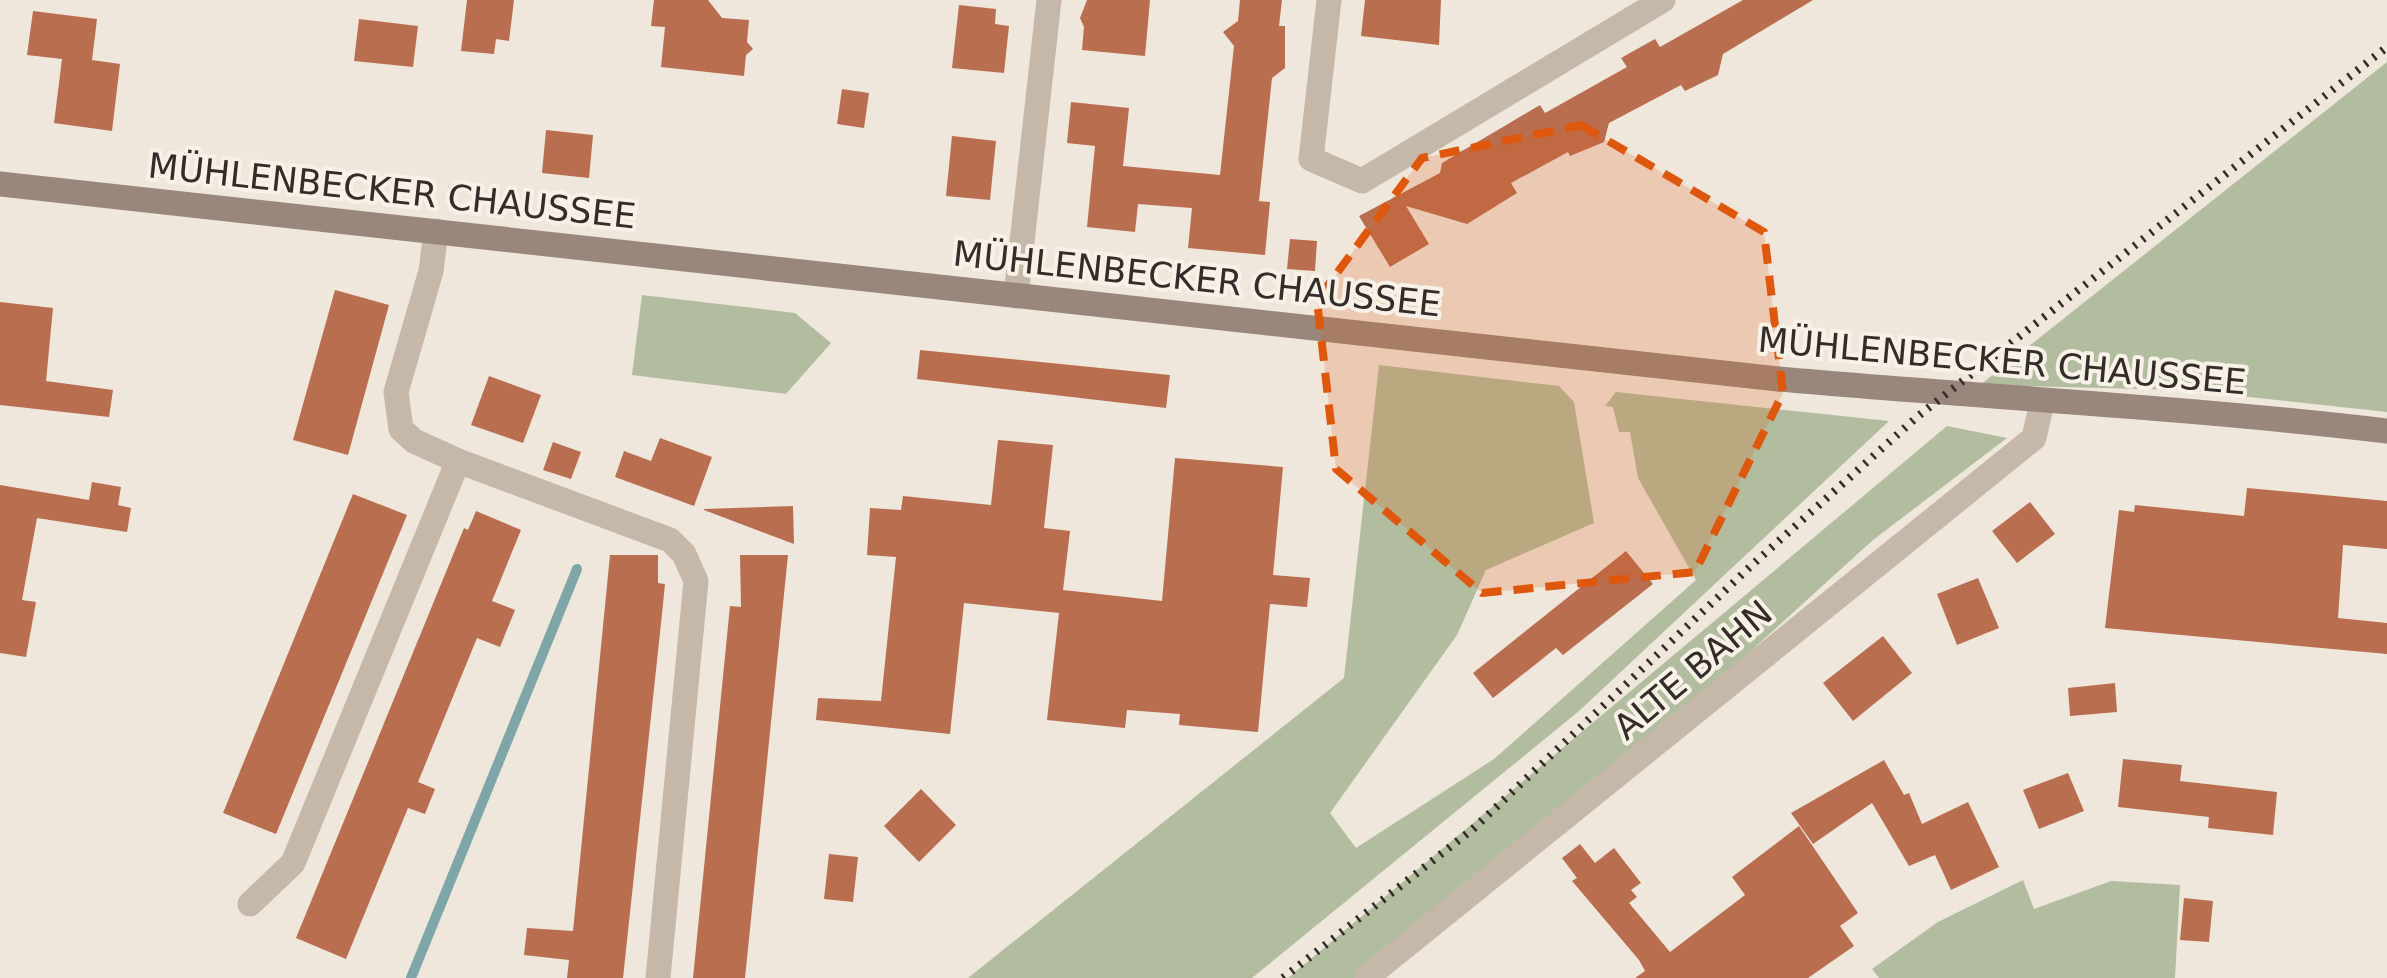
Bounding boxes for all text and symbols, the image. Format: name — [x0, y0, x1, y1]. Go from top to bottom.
street label: MÜHLENBECKER CHAUSSEE — [146, 145, 638, 236]
street label: MÜHLENBECKER CHAUSSEE — [951, 233, 1443, 324]
street label: MÜHLENBECKER CHAUSSEE — [1756, 319, 2248, 402]
street label: ALTE BAHN — [1606, 592, 1780, 748]

